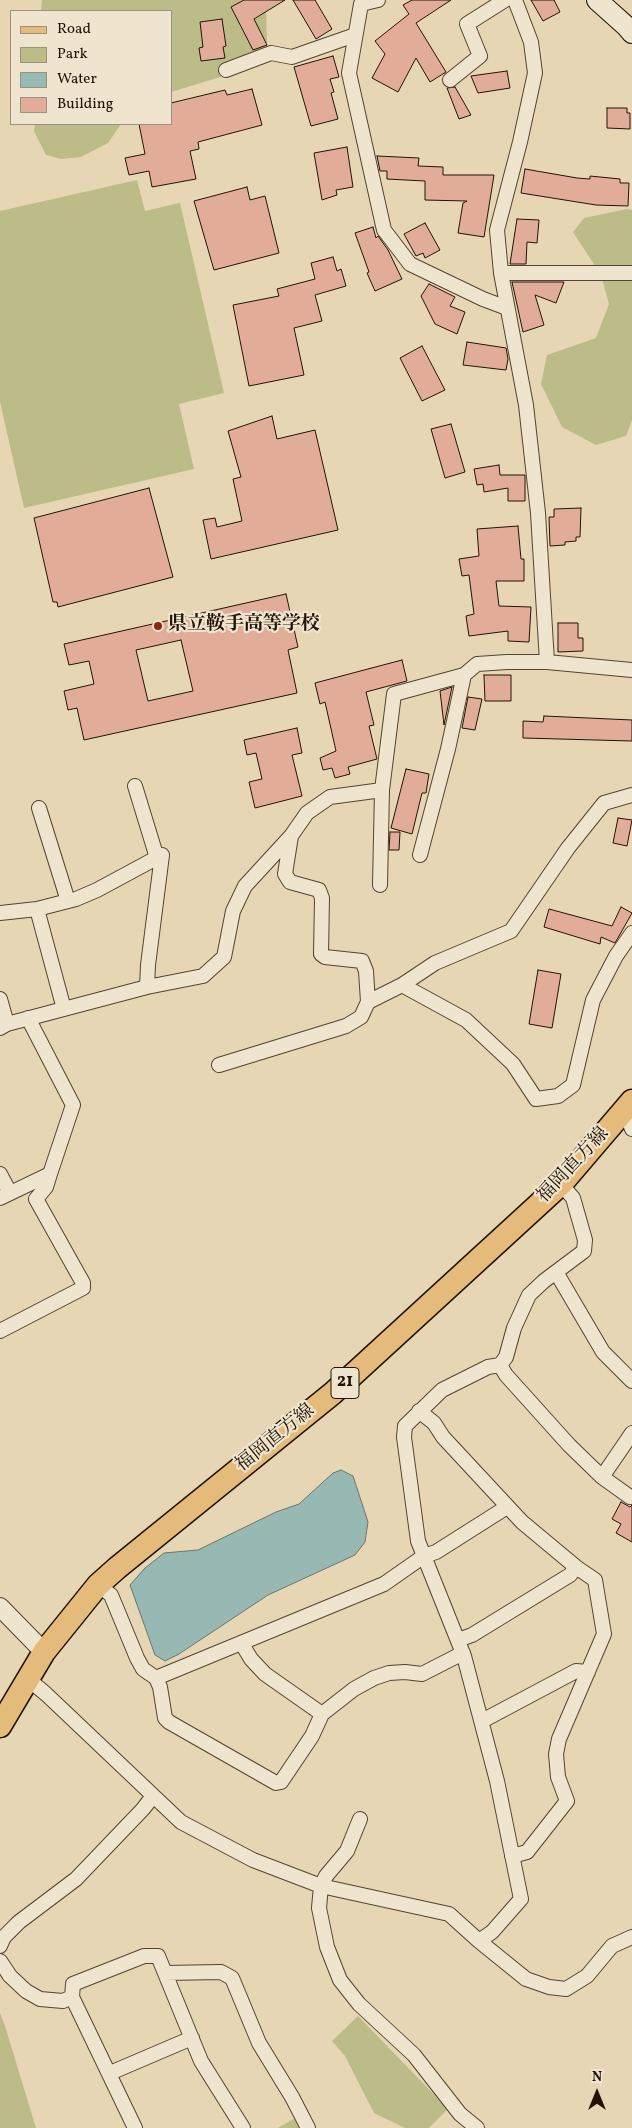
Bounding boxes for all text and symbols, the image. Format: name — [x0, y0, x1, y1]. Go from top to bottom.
legend — [10, 10, 172, 125]
text: Road — [57, 19, 91, 40]
text: Park — [57, 44, 88, 65]
text: Water — [57, 69, 97, 90]
text: Building — [57, 94, 113, 115]
place label: 県立鞍手高等学校 — [168, 615, 320, 637]
marker: 県立鞍手高等学校 — [152, 620, 164, 632]
street label: 福岡直方線 — [533, 1123, 615, 1209]
road number: 21 — [331, 1368, 359, 1399]
street label: 福岡直方線 — [232, 1400, 320, 1478]
north arrow — [572, 2068, 622, 2118]
text: N — [592, 2068, 602, 2087]

